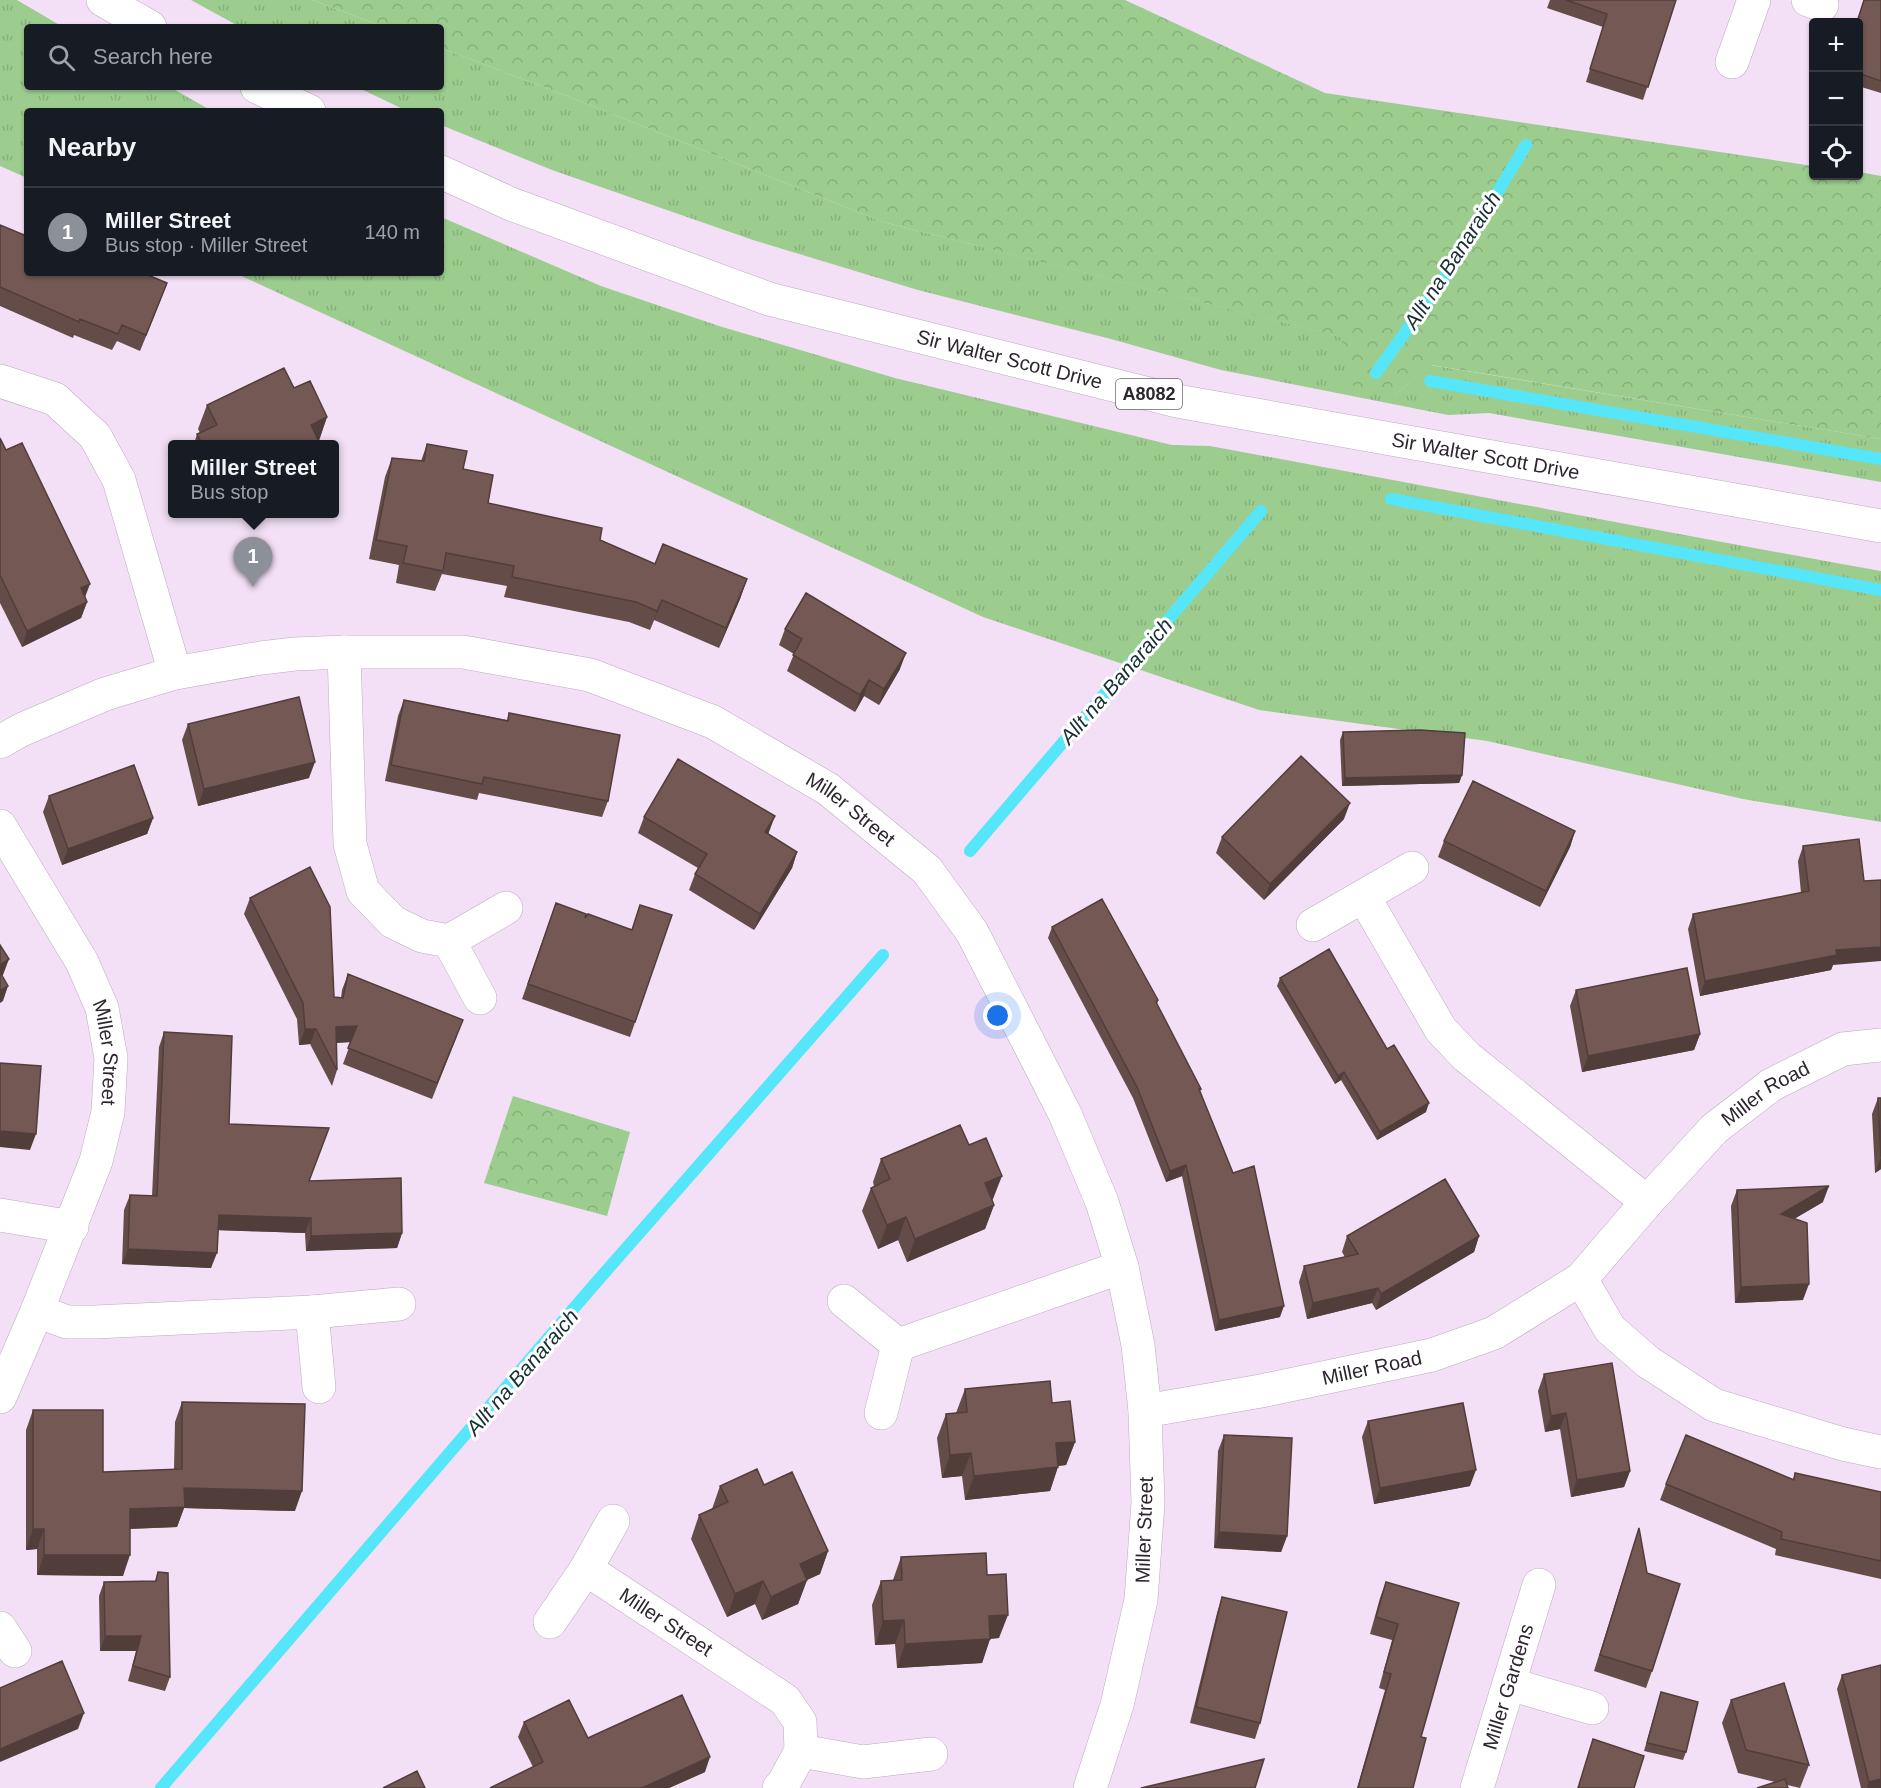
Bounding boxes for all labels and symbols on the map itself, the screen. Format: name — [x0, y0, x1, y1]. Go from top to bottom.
water label: Allt na Banaraich — [1398, 187, 1505, 335]
street label: Sir Walter Scott Drive — [915, 325, 1105, 393]
road number: A8082 — [1116, 379, 1182, 409]
street label: Sir Walter Scott Drive — [1390, 428, 1581, 483]
pin: 1 — [234, 538, 272, 587]
water label: Allt na Banaraich — [1054, 614, 1177, 750]
street label: Miller Street — [802, 768, 900, 851]
street label: Miller Street — [89, 996, 122, 1107]
your location — [983, 1001, 1012, 1030]
street label: Miller Road — [1717, 1057, 1813, 1130]
water label: Allt na Banaraich — [460, 1305, 583, 1441]
street label: Miller Road — [1320, 1346, 1424, 1389]
street label: Miller Street — [1131, 1476, 1157, 1584]
street label: Miller Street — [616, 1583, 717, 1661]
street label: Miller Gardens — [1478, 1621, 1537, 1752]

